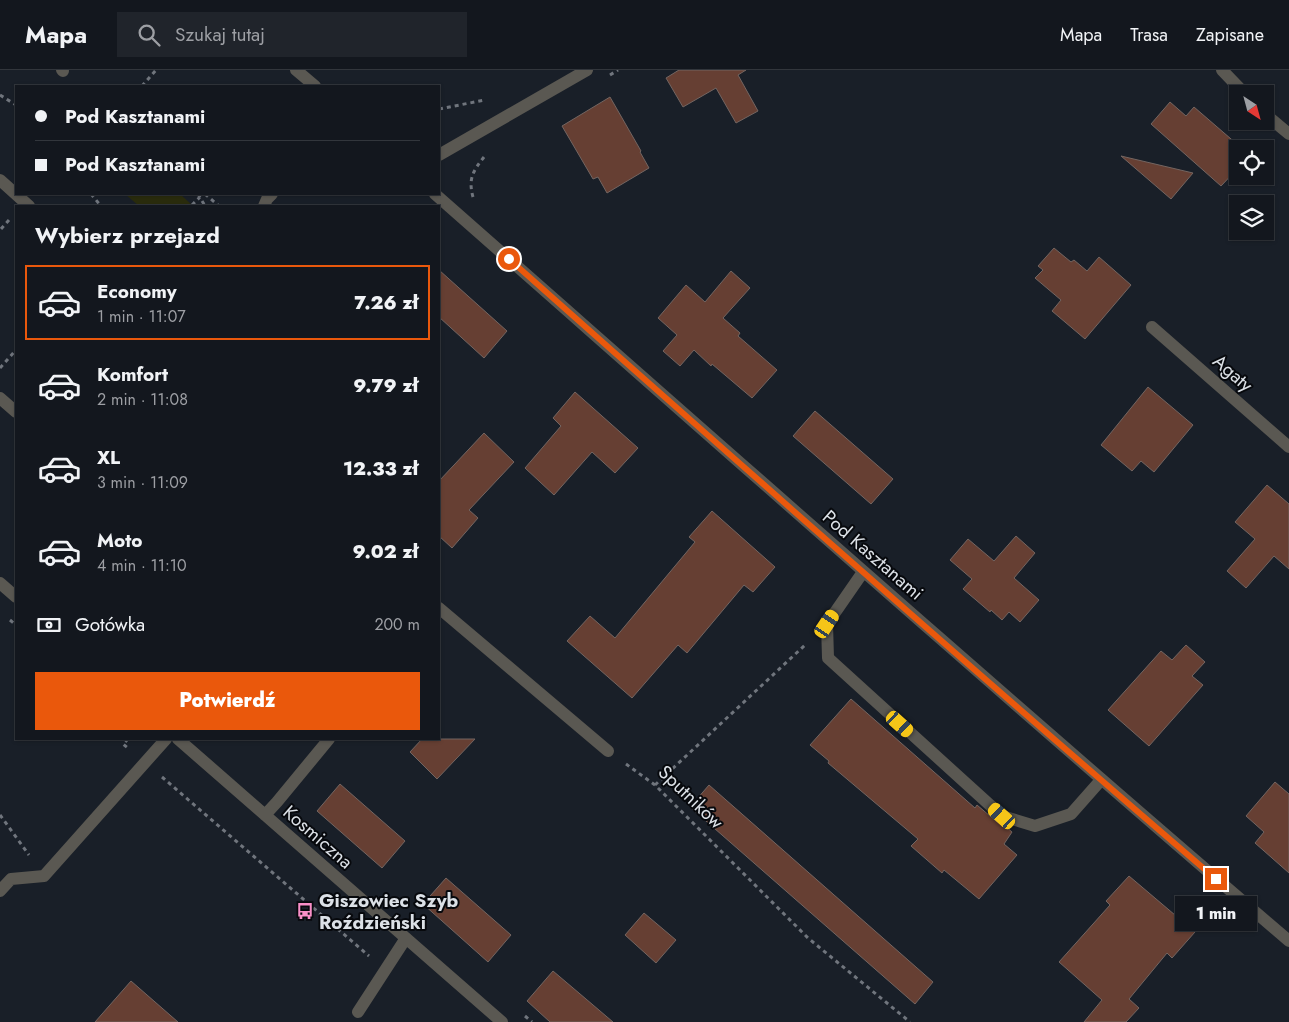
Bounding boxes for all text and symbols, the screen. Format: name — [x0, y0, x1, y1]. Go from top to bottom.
search box — [117, 12, 467, 57]
text: Mapa — [25, 17, 87, 52]
icon: search — [135, 21, 163, 49]
text: Szukaj tutaj — [175, 21, 265, 48]
text: Mapa — [1060, 22, 1102, 48]
text: Trasa — [1130, 22, 1168, 48]
text: Zapisane — [1196, 22, 1264, 48]
north arrow — [1229, 85, 1274, 130]
map controls — [1229, 85, 1274, 240]
text: Pod Kasztanami — [65, 103, 205, 130]
button: locate — [1229, 140, 1274, 185]
text: Pod Kasztanami — [65, 151, 205, 178]
button: layers — [1229, 195, 1274, 240]
text: Wybierz przejazd — [35, 219, 220, 251]
route start — [498, 248, 520, 270]
text: Economy — [97, 278, 177, 305]
icon: car — [37, 280, 82, 325]
text: 7.26 zł — [354, 289, 418, 316]
text: 1 min · 11:07 — [97, 305, 186, 328]
street label: Agaty — [1207, 348, 1259, 399]
text: Komfort — [97, 361, 168, 388]
icon: car — [37, 363, 82, 408]
text: 9.79 zł — [353, 372, 418, 399]
text: 2 min · 11:08 — [97, 388, 188, 411]
text: XL — [97, 444, 120, 471]
icon: car — [37, 446, 82, 491]
text: 12.33 zł — [343, 455, 418, 482]
text: 3 min · 11:09 — [97, 471, 188, 494]
street label: Pod Kasztanami — [817, 504, 929, 606]
text: Moto — [97, 527, 142, 554]
icon: car — [37, 529, 82, 574]
text: 9.02 zł — [353, 538, 418, 565]
text: 4 min · 11:10 — [97, 554, 187, 577]
car — [812, 607, 841, 641]
icon: cash — [35, 611, 63, 639]
text: Gotówka — [75, 611, 145, 638]
text: 200 m — [374, 613, 420, 636]
button: Potwierdź — [35, 672, 420, 730]
car — [883, 708, 916, 740]
street label: Sputników — [652, 759, 730, 835]
street label: Kosmiczna — [277, 799, 359, 875]
car — [985, 800, 1018, 832]
route end — [1205, 868, 1227, 890]
place label: Giszowiec Szyb Roździeński — [319, 887, 459, 936]
callout: 1 min — [1175, 896, 1257, 932]
bus stop icon: Giszowiec Szyb Roździeński — [295, 901, 315, 921]
text: 1 min — [1196, 902, 1236, 925]

